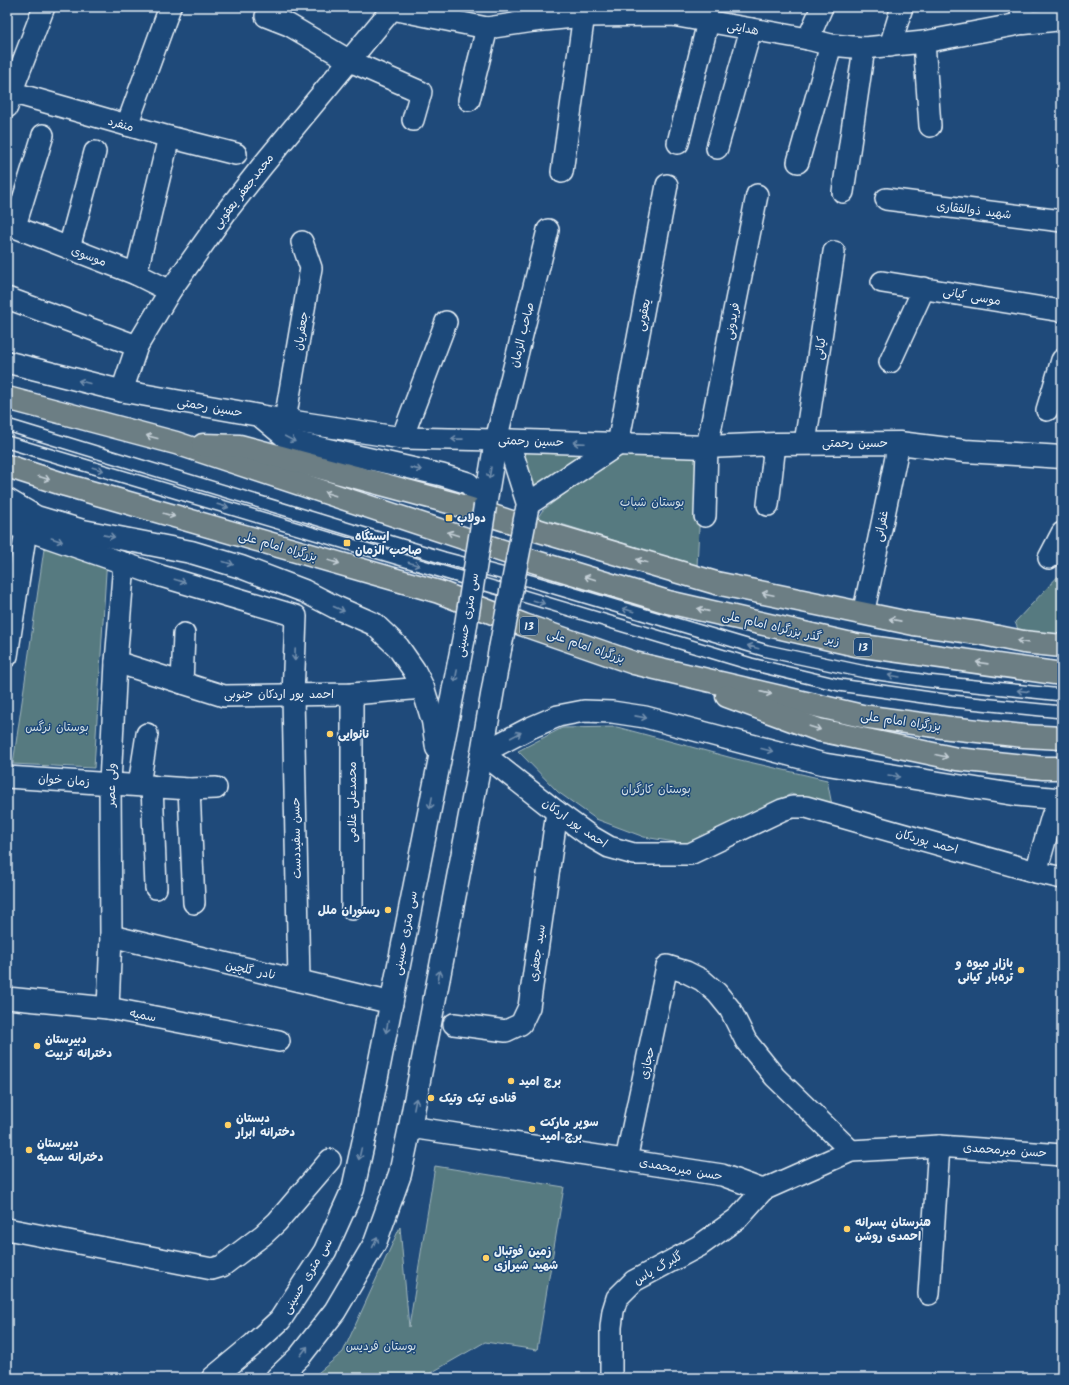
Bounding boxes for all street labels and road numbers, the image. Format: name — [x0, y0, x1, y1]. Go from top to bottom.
street label: هدایتی — [725, 16, 761, 41]
street label: منفرد — [106, 112, 136, 137]
street label: محمدجعفر یعقوبی — [208, 150, 279, 233]
street label: شهید ذوالفقاری — [935, 196, 1013, 225]
street label: موسوی — [68, 241, 109, 272]
street label: موسی کیانی — [941, 282, 1002, 311]
street label: یعقوبی — [631, 297, 656, 333]
street label: صاحب الزمان — [505, 300, 540, 370]
street label: فریدونی — [720, 301, 745, 341]
street label: جعفریان — [289, 310, 314, 352]
street label: کیانی — [809, 335, 832, 361]
street label: حسین رحمتی — [176, 392, 244, 423]
street label: حسین رحمتی — [498, 431, 564, 452]
street label: حسین رحمتی — [822, 434, 888, 453]
street label: غفرانی — [869, 509, 894, 543]
street label: بزرگراه امام علی — [236, 526, 319, 567]
street label: سی متری حسینی — [451, 571, 484, 659]
street label: زیر گذر بزرگراه امام علی — [720, 606, 842, 651]
road number: 13 — [520, 617, 538, 635]
street label: بزرگراه امام علی — [544, 624, 627, 669]
road number: 13 — [854, 638, 872, 656]
street label: احمد پور اردکان جنوبی — [224, 685, 334, 704]
street label: بزرگراه امام علی — [860, 706, 942, 737]
street label: محمدعلی غلامی — [343, 761, 362, 843]
street label: ولی عصر — [102, 763, 121, 808]
street label: زمان خوان — [38, 769, 90, 792]
street label: احمد پور اردکان — [538, 794, 611, 853]
street label: حسن سفیددست — [286, 797, 307, 879]
street label: احمد پوردکان — [894, 824, 960, 859]
street label: سی متری حسینی — [388, 889, 423, 977]
street label: سید جعفری — [524, 923, 551, 983]
street label: نادر گلچین — [224, 956, 278, 985]
street label: سمیه — [128, 1004, 158, 1027]
street label: حجازی — [635, 1045, 660, 1081]
street label: حسن میرمحمدی — [962, 1138, 1048, 1163]
street label: حسن میرمحمدی — [638, 1153, 724, 1186]
street label: سی متری حسینی — [277, 1235, 338, 1318]
street label: گلبرگ یاس — [630, 1247, 686, 1290]

